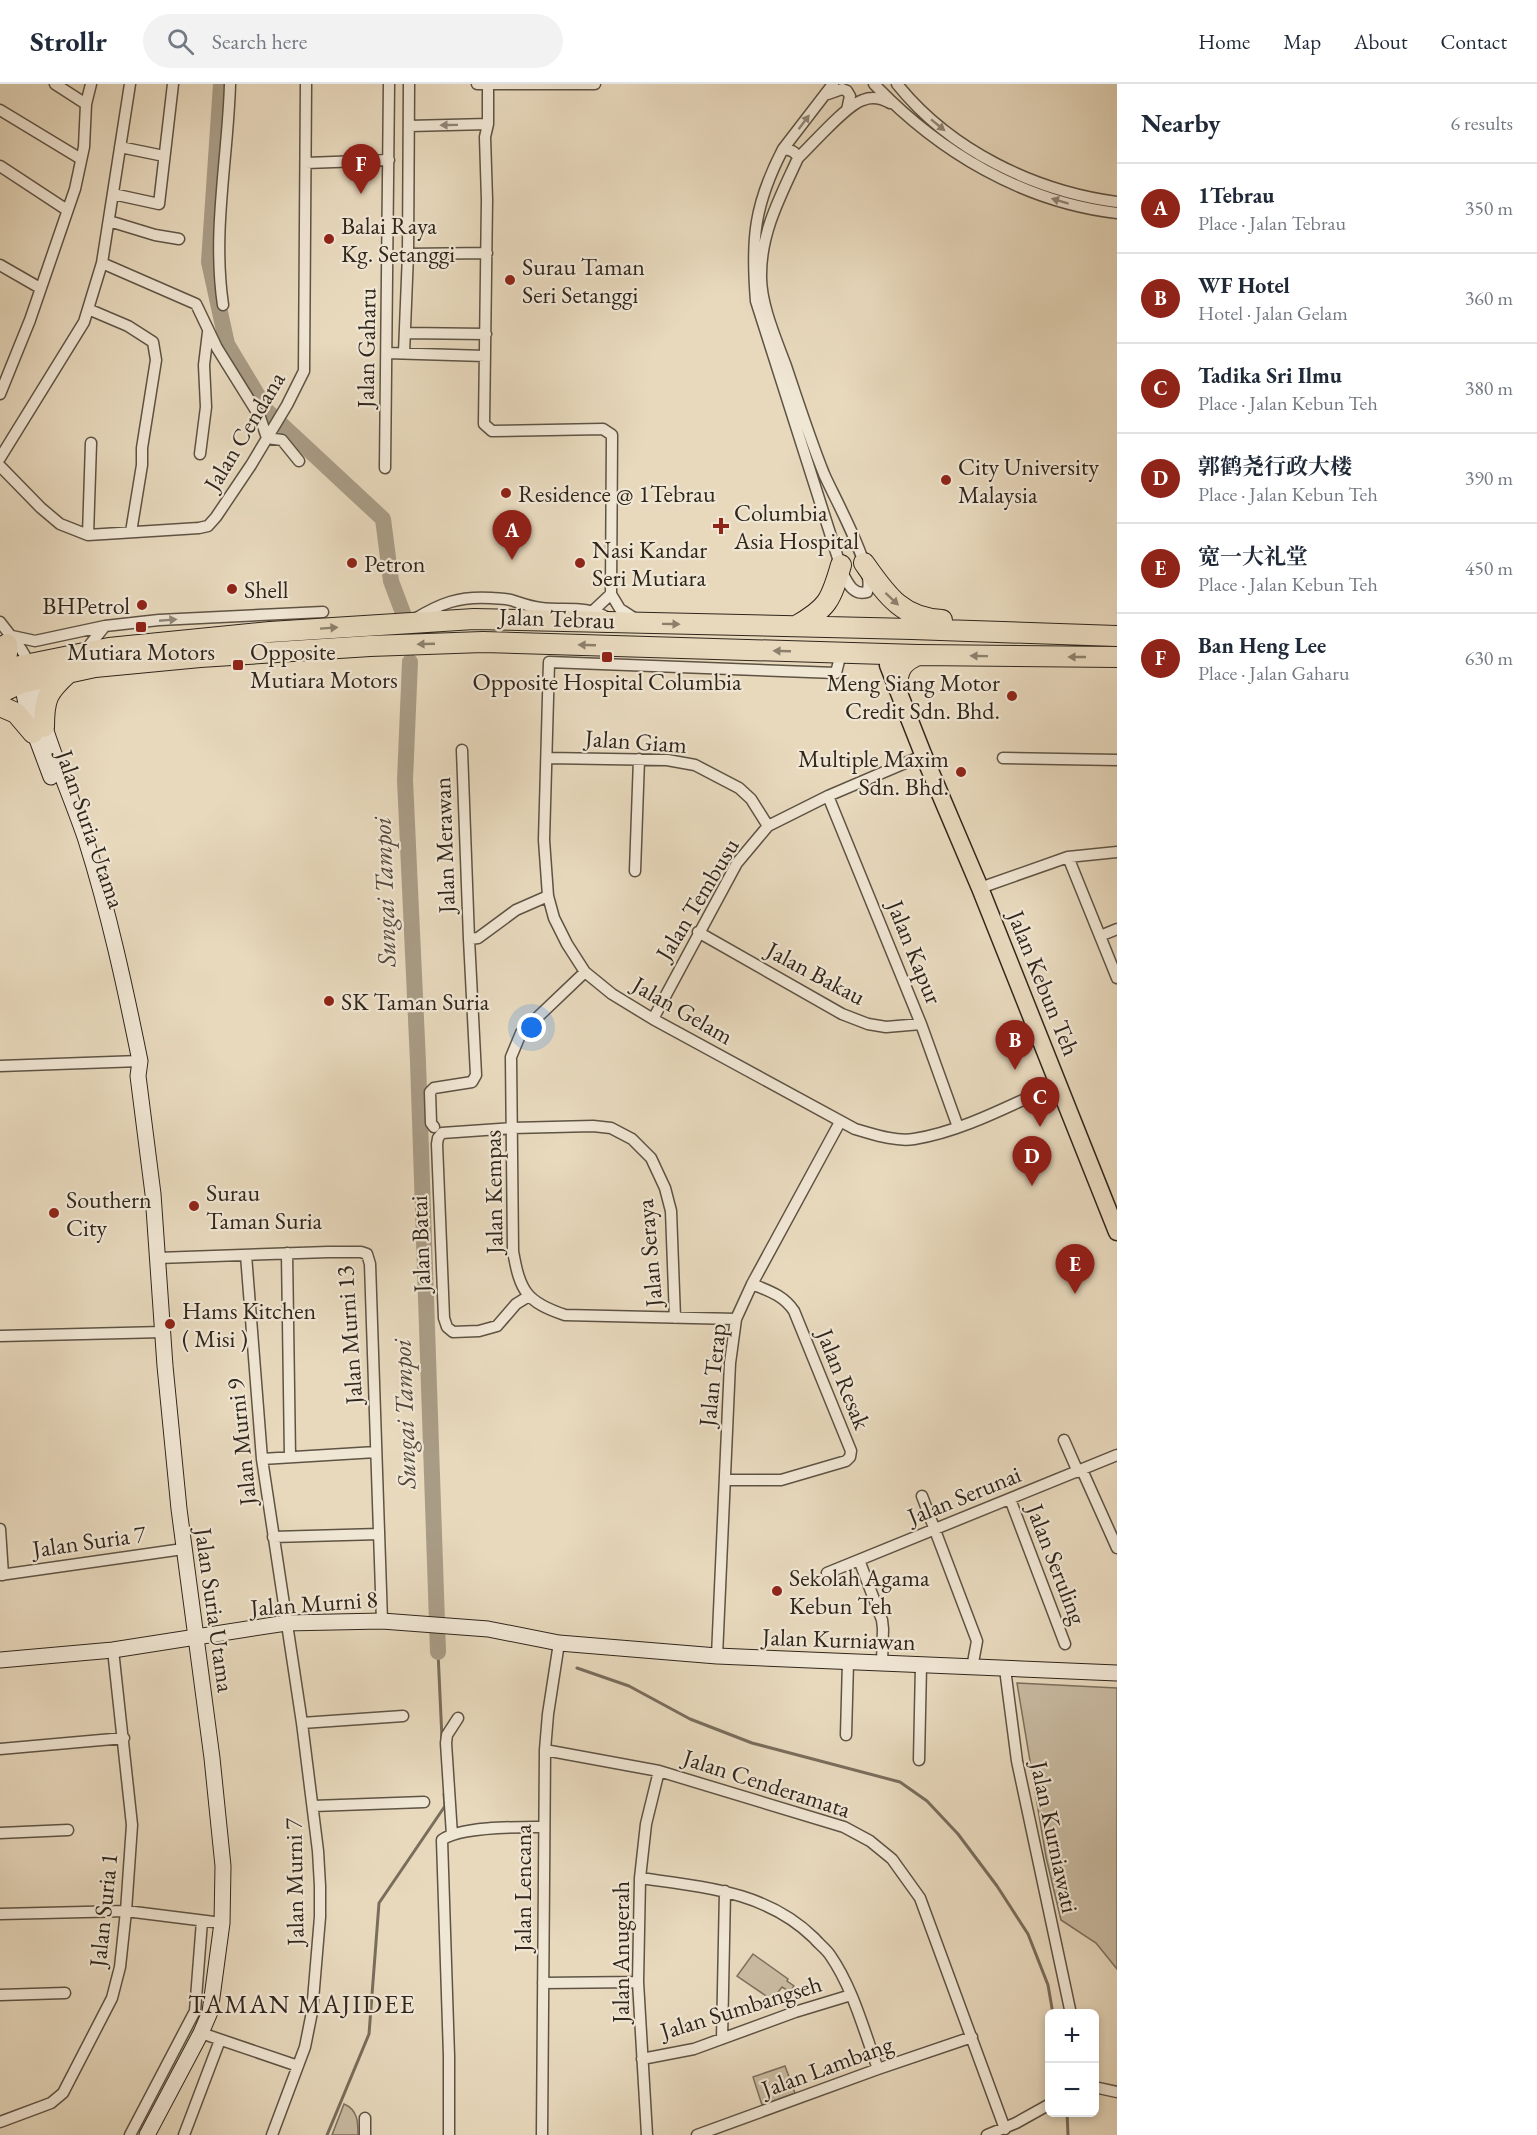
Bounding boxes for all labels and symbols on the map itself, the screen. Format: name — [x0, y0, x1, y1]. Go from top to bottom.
one-way arrow — [798, 115, 810, 131]
one-way arrow — [931, 118, 946, 130]
one-way arrow — [439, 120, 458, 130]
pin: F — [342, 144, 380, 194]
one-way arrow — [1051, 196, 1069, 205]
place label: Balai Raya Kg. Setanggi — [341, 210, 455, 269]
marker: Balai Raya Kg. Setanggi — [322, 232, 336, 246]
place label: Surau Taman Seri Setanggi — [522, 251, 645, 310]
marker: Surau Taman Seri Setanggi — [503, 273, 517, 287]
street label: Jalan Gaharu — [349, 287, 383, 410]
street label: Jalan Cendana — [195, 365, 292, 498]
place label: City University Malaysia — [958, 451, 1099, 510]
marker: City University Malaysia — [939, 473, 953, 487]
place label: Residence @ 1Tebrau — [518, 478, 716, 509]
marker: Residence @ 1Tebrau — [499, 486, 513, 500]
place label: Columbia Asia Hospital — [733, 497, 859, 556]
pin: A — [492, 510, 532, 560]
marker: Columbia Asia Hospital — [712, 517, 730, 535]
place label: Nasi Kandar Seri Mutiara — [592, 534, 707, 593]
place label: Petron — [364, 548, 426, 579]
marker: Petron — [345, 556, 359, 570]
marker: Nasi Kandar Seri Mutiara — [573, 556, 587, 570]
place label: Shell — [244, 574, 289, 605]
marker: Shell — [225, 582, 239, 596]
place label: BHPetrol — [42, 590, 130, 621]
one-way arrow — [885, 592, 900, 606]
marker: BHPetrol — [135, 598, 149, 612]
street label: Jalan Tebrau — [496, 600, 616, 636]
one-way arrow — [158, 615, 177, 625]
one-way arrow — [661, 619, 680, 628]
marker: Mutiara Motors — [134, 620, 148, 634]
one-way arrow — [319, 624, 338, 633]
place label: Mutiara Motors — [67, 636, 215, 667]
place label: Opposite Mutiara Motors — [250, 636, 398, 695]
one-way arrow — [417, 639, 436, 648]
one-way arrow — [578, 640, 597, 650]
one-way arrow — [773, 646, 792, 656]
marker: Opposite Hospital Columbia — [600, 650, 614, 664]
one-way arrow — [969, 651, 988, 661]
one-way arrow — [1068, 652, 1087, 662]
marker: Opposite Mutiara Motors — [231, 658, 245, 672]
place label: Opposite Hospital Columbia — [473, 666, 742, 697]
place label: Meng Siang Motor Credit Sdn. Bhd. — [827, 667, 1000, 726]
marker: Meng Siang Motor Credit Sdn. Bhd. — [1005, 689, 1019, 703]
street label: Jalan Giam — [582, 722, 688, 760]
place label: Multiple Maxim Sdn. Bhd. — [798, 743, 949, 802]
street label: Jalan Suria Utama — [49, 744, 133, 913]
marker: Multiple Maxim Sdn. Bhd. — [954, 765, 968, 779]
street label: Jalan Merawan — [426, 776, 462, 916]
water label: Sungai Tampoi — [364, 815, 404, 968]
street label: Jalan Tembusu — [647, 832, 746, 968]
street label: Jalan Kapur — [879, 894, 950, 1009]
street label: Jalan Kebun Teh — [1000, 904, 1087, 1060]
street label: Jalan Bakau — [759, 933, 871, 1012]
street label: Jalan Gelam — [625, 968, 739, 1051]
place label: SK Taman Suria — [341, 986, 490, 1017]
marker: SK Taman Suria — [322, 994, 336, 1008]
your location — [517, 1013, 546, 1042]
pin: B — [996, 1020, 1034, 1070]
pin: C — [1020, 1078, 1060, 1127]
street label: Jalan Kempas — [476, 1130, 510, 1256]
pin: D — [1012, 1136, 1052, 1186]
place label: Surau Taman Suria — [206, 1177, 323, 1236]
place label: Southern City — [66, 1184, 152, 1243]
street label: Jalan Batai — [403, 1195, 437, 1295]
street label: Jalan Seraya — [629, 1197, 669, 1310]
marker: Surau Taman Suria — [187, 1199, 201, 1213]
marker: Southern City — [47, 1206, 61, 1220]
pin: E — [1056, 1244, 1094, 1294]
street label: Jalan Murni 13 — [329, 1264, 369, 1408]
place label: Hams Kitchen ( Misi ) — [182, 1295, 316, 1354]
marker: Hams Kitchen ( Misi ) — [163, 1317, 177, 1331]
street label: Jalan Terap — [691, 1322, 733, 1430]
street label: Jalan Resak — [809, 1322, 878, 1434]
water label: Sungai Tampoi — [384, 1337, 424, 1490]
street label: Jalan Murni 9 — [219, 1376, 263, 1509]
street label: Jalan Serunai — [901, 1458, 1025, 1533]
street label: Jalan Seruling — [1019, 1498, 1094, 1629]
street label: Jalan Suria 7 — [28, 1518, 148, 1565]
street label: Jalan Suria Utama — [188, 1524, 242, 1695]
place label: Sekolah Agama Kebun Teh — [789, 1562, 930, 1621]
street label: Jalan Murni 8 — [247, 1583, 379, 1623]
marker: Sekolah Agama Kebun Teh — [770, 1584, 784, 1598]
street label: Jalan Kurniawan — [760, 1621, 917, 1657]
street label: Jalan Cenderamata — [678, 1741, 855, 1825]
street label: Jalan Kurniawati — [1023, 1756, 1086, 1916]
street label: Jalan Murni 7 — [277, 1817, 311, 1948]
street label: Jalan Lencana — [507, 1824, 538, 1954]
street label: Jalan Suria 1 — [81, 1852, 124, 1970]
street label: Jalan Anugerah — [605, 1881, 636, 2025]
street label: Jalan Sumbangseh — [655, 1968, 825, 2047]
district label: TAMAN MAJIDEE — [188, 1987, 416, 2021]
street label: Jalan Lambang — [755, 2028, 897, 2105]

